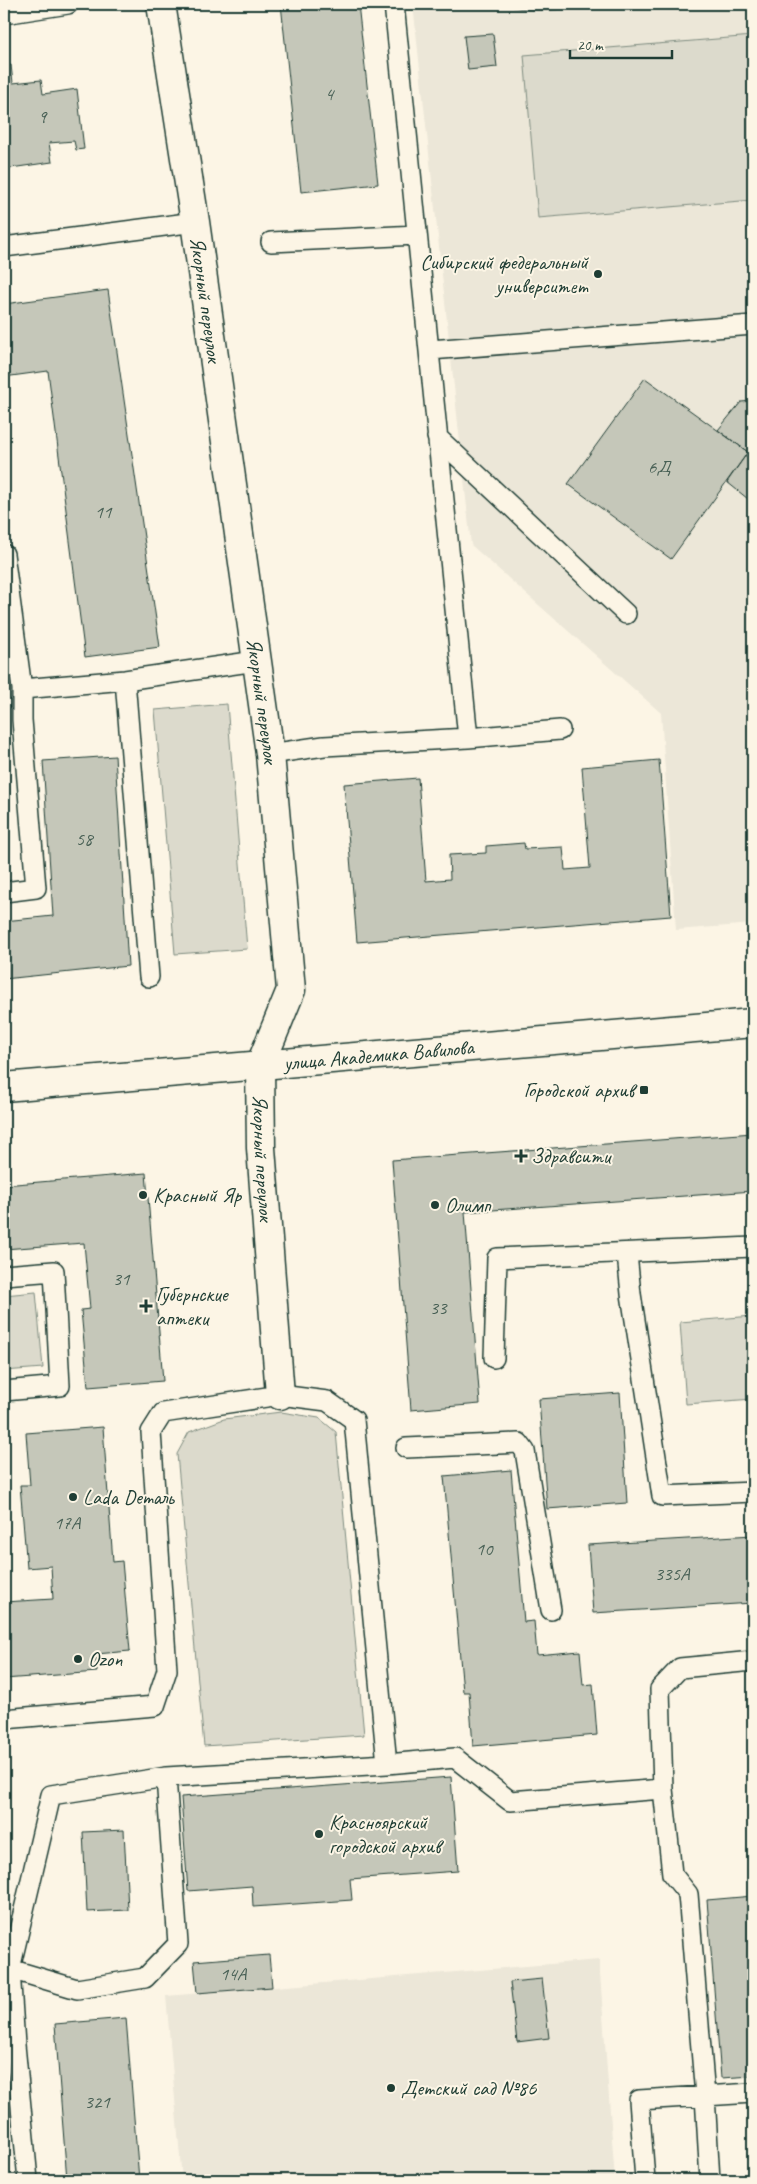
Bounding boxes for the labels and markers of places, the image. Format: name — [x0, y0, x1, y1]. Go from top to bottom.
place label: Сибирский федеральный университет — [420, 249, 589, 299]
marker: Сибирский федеральный университет — [592, 268, 604, 280]
place label: Городской архив — [524, 1077, 639, 1103]
marker: Городской архив — [638, 1084, 650, 1096]
place label: Здравсити — [531, 1143, 613, 1169]
marker: Здравсити — [515, 1150, 527, 1162]
place label: Красный Яр — [153, 1182, 242, 1208]
marker: Красный Яр — [137, 1189, 149, 1201]
place label: Олимп — [445, 1192, 492, 1218]
marker: Олимп — [429, 1199, 441, 1211]
place label: Губернские аптеки — [156, 1281, 230, 1331]
marker: Губернские аптеки — [140, 1300, 152, 1312]
place label: Lada Dеталь — [83, 1484, 175, 1510]
marker: Lada Dеталь — [67, 1491, 79, 1503]
place label: Ozon — [88, 1646, 123, 1672]
marker: Ozon — [72, 1653, 84, 1665]
place label: Красноярский городской архив — [329, 1809, 445, 1859]
marker: Красноярский городской архив — [313, 1828, 325, 1840]
place label: Детский сад №86 — [401, 2075, 537, 2101]
marker: Детский сад №86 — [385, 2082, 397, 2094]

